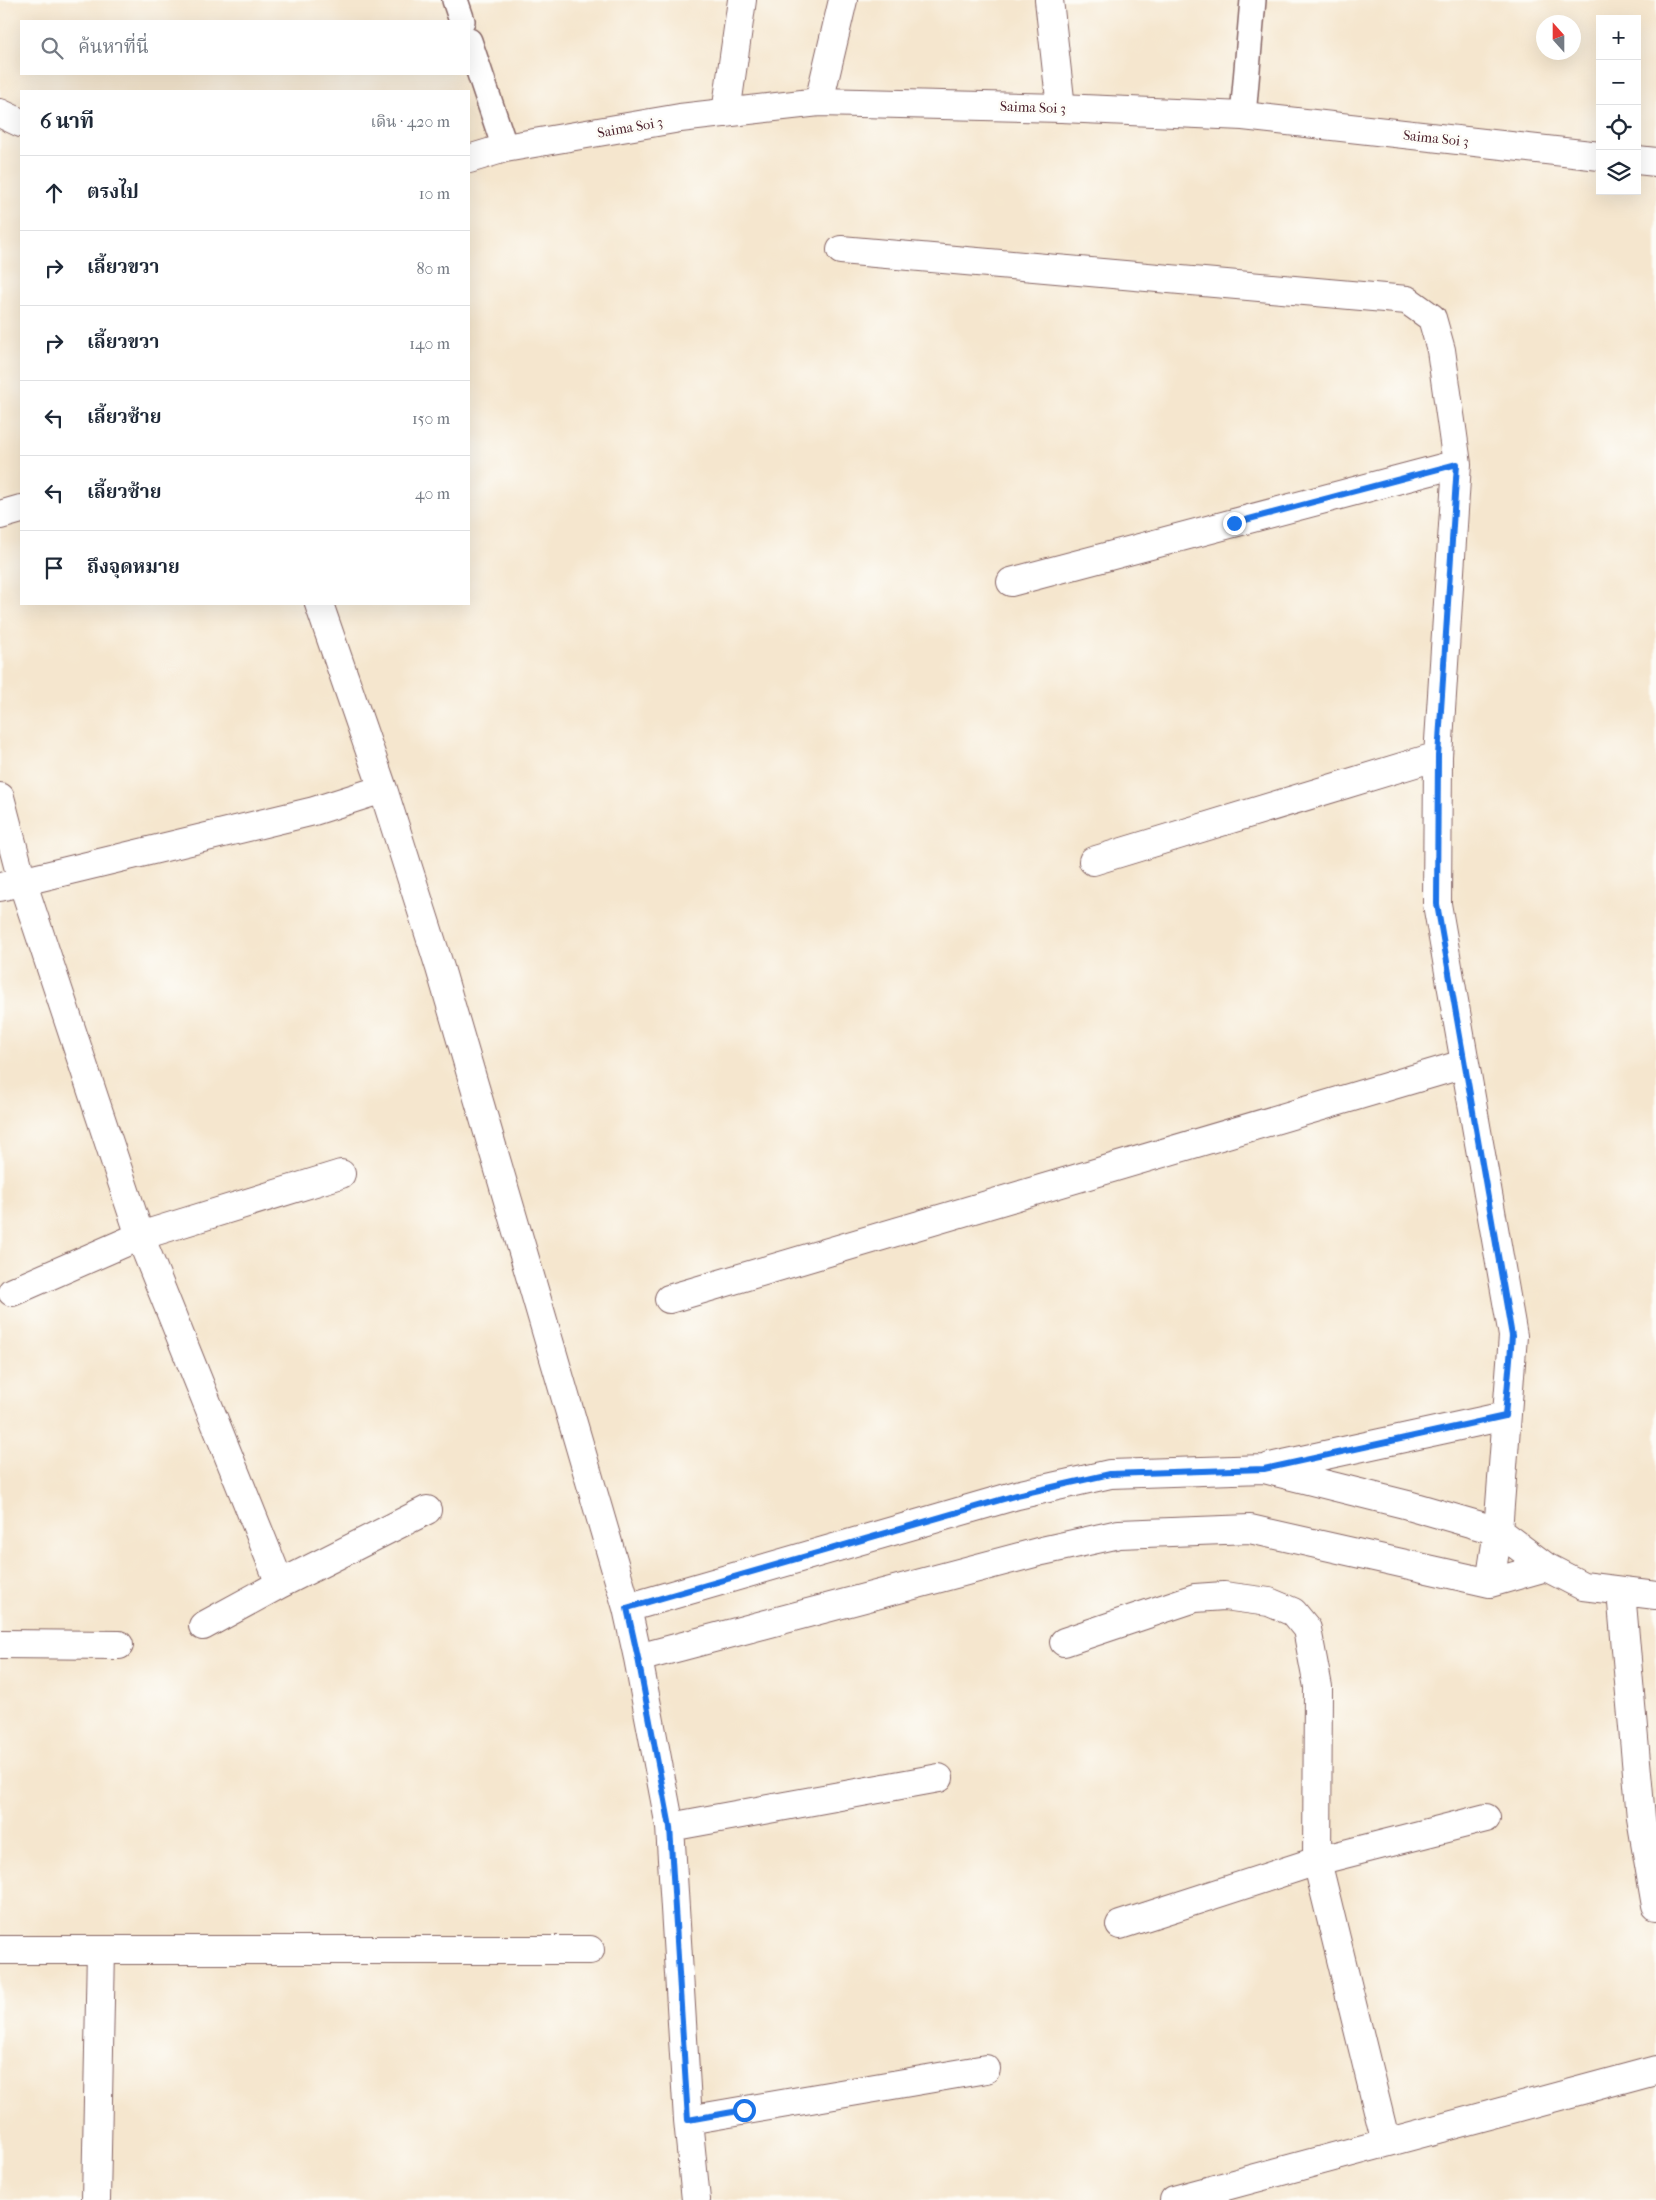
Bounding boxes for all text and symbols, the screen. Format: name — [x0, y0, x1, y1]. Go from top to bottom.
north arrow — [1536, 15, 1581, 60]
map controls — [1596, 15, 1641, 195]
button: + — [1596, 15, 1641, 60]
search box — [20, 20, 470, 75]
icon: search — [38, 34, 66, 62]
text: ค้นหาที่นี่ — [78, 36, 149, 58]
button: − — [1596, 60, 1641, 105]
street label: Saima Soi 3 — [1000, 98, 1066, 117]
button: locate — [1596, 105, 1641, 150]
text: 6 นาที — [40, 109, 94, 133]
text: เดิน · 420 m — [370, 112, 450, 131]
street label: Saima Soi 3 — [596, 113, 664, 142]
street label: Saima Soi 3 — [1402, 127, 1470, 150]
button: layers — [1596, 150, 1641, 195]
icon: ahead — [40, 179, 68, 207]
text: ตรงไป — [87, 181, 139, 203]
text: 10 m — [419, 184, 450, 203]
icon: right — [40, 254, 68, 282]
text: เลี้ยวขวา — [87, 256, 159, 278]
text: 80 m — [416, 259, 450, 278]
icon: right — [40, 329, 68, 357]
text: เลี้ยวขวา — [87, 331, 159, 353]
text: 140 m — [409, 334, 450, 353]
icon: left — [40, 404, 68, 432]
text: เลี้ยวซ้าย — [87, 406, 161, 428]
text: 150 m — [412, 409, 450, 428]
icon: left — [40, 479, 68, 507]
text: เลี้ยวซ้าย — [87, 481, 161, 503]
text: 40 m — [415, 484, 450, 503]
route end — [1223, 512, 1246, 535]
icon: arrive — [40, 554, 68, 582]
text: ถึงจุดหมาย — [87, 556, 180, 578]
route start — [733, 2099, 756, 2122]

